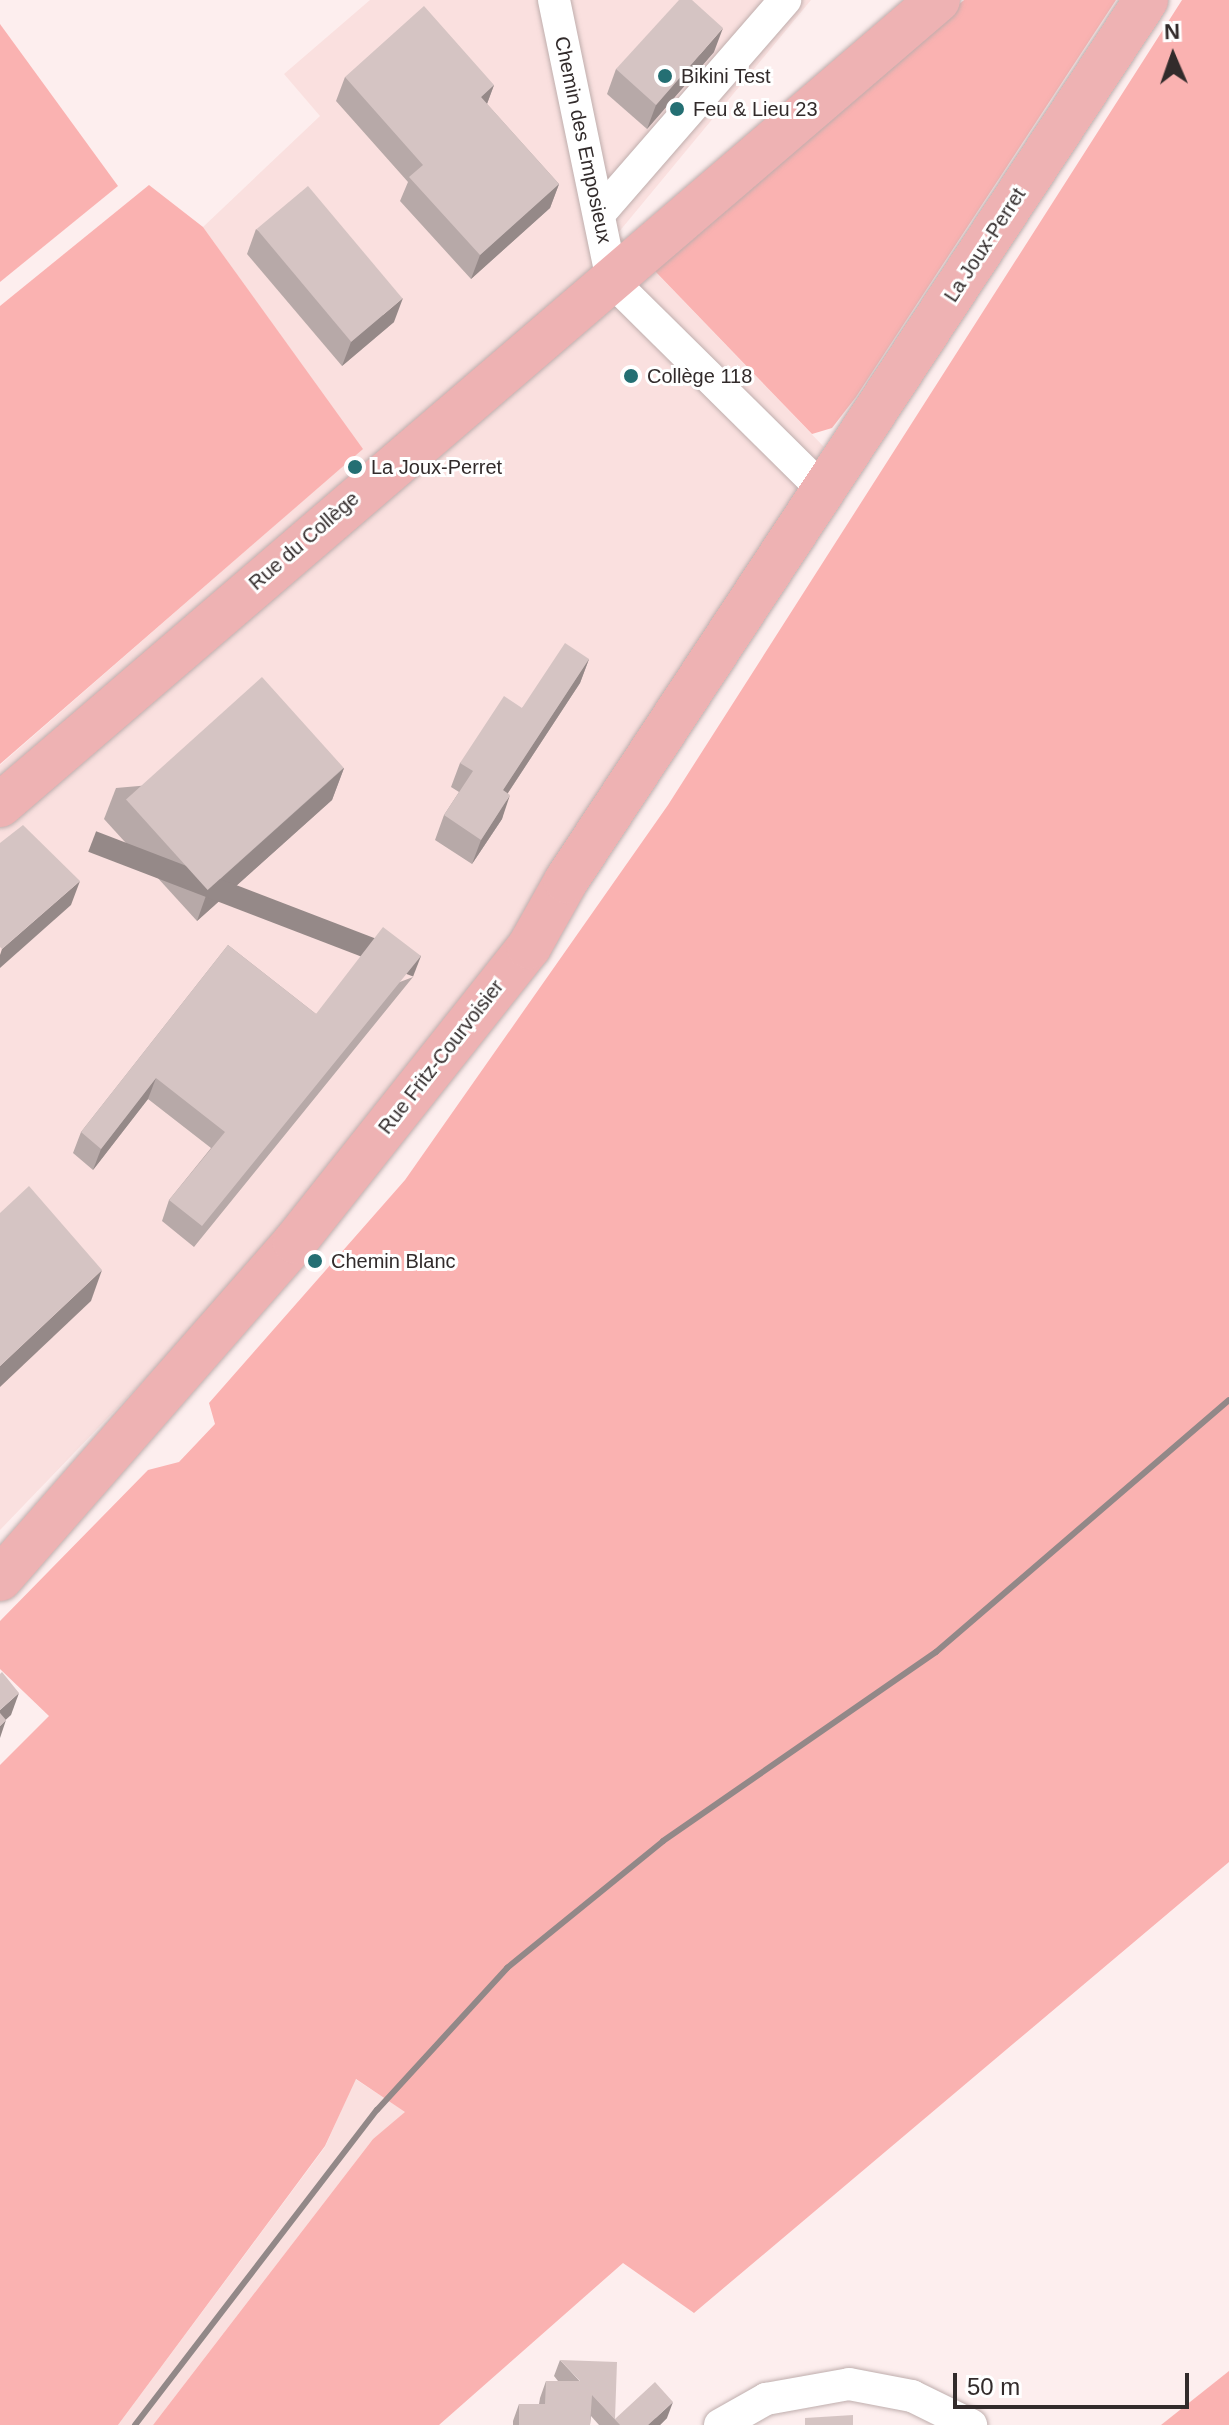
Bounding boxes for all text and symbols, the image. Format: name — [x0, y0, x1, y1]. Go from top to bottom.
north arrow — [1133, 16, 1213, 96]
text: N — [1164, 19, 1181, 44]
street label: Chemin des Emposieux — [549, 34, 617, 246]
place label: Bikini Test — [681, 64, 771, 88]
marker: Bikini Test — [656, 67, 674, 85]
place label: Feu & Lieu 23 — [693, 97, 818, 121]
marker: Feu & Lieu 23 — [668, 100, 686, 118]
street label: La Joux-Perret — [939, 183, 1031, 307]
place label: Collège 118 — [647, 364, 752, 388]
marker: Collège 118 — [622, 367, 640, 385]
place label: La Joux-Perret — [371, 455, 502, 479]
marker: La Joux-Perret — [346, 458, 364, 476]
street label: Rue du Collège — [244, 487, 364, 595]
street label: Rue Fritz-Courvoisier — [373, 975, 509, 1139]
place label: Chemin Blanc — [331, 1249, 456, 1273]
marker: Chemin Blanc — [306, 1252, 324, 1270]
scale bar — [957, 2357, 1193, 2407]
text: 50 m — [967, 2373, 1020, 2400]

